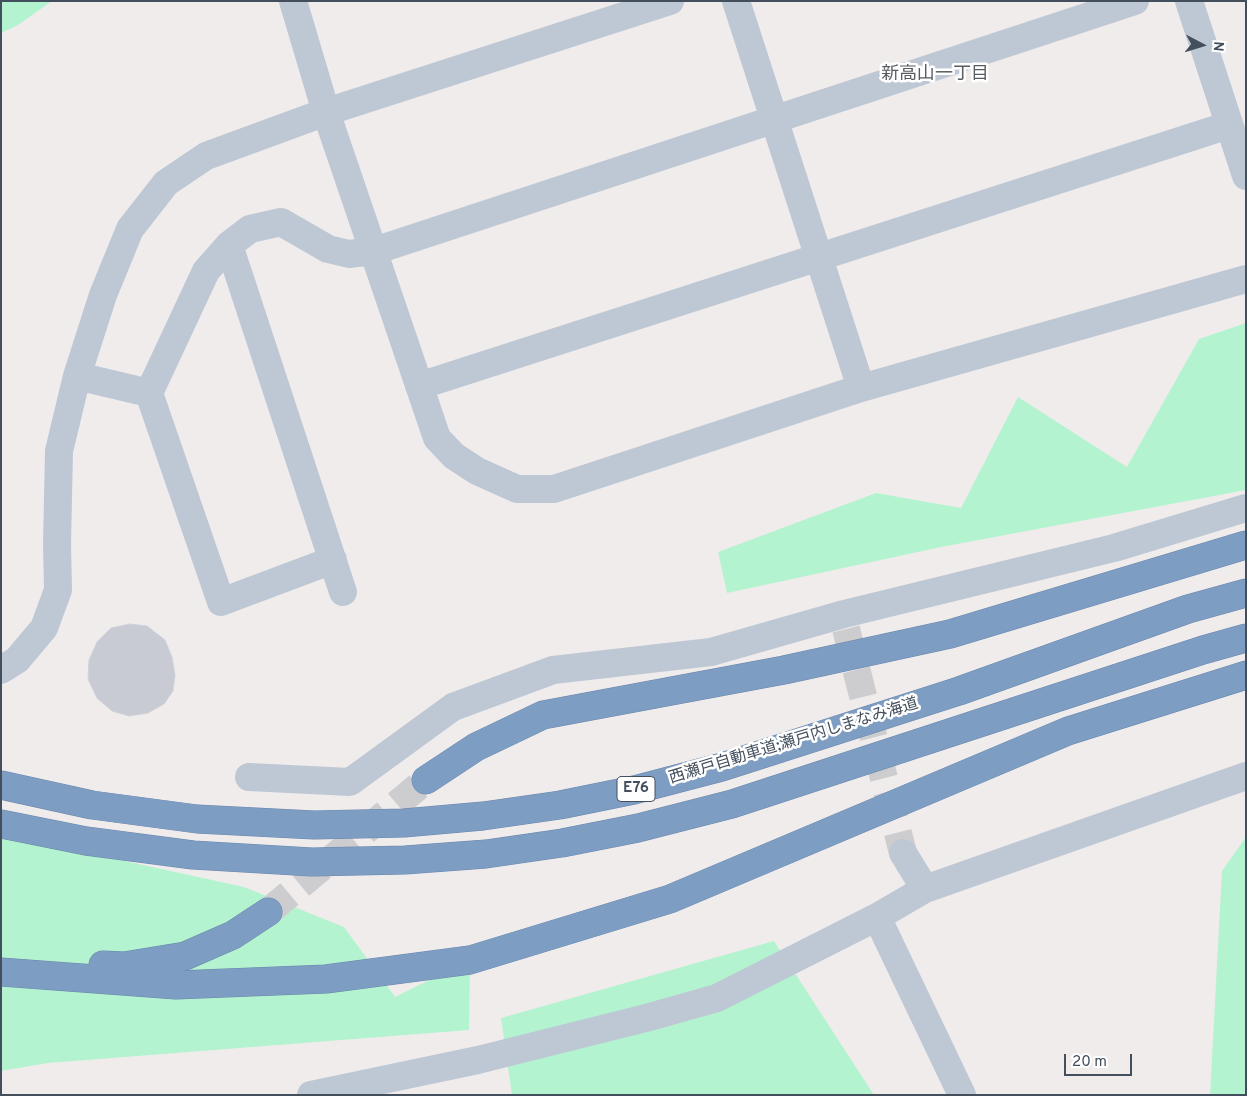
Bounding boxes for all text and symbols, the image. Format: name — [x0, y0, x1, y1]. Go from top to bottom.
north arrow — [1177, 20, 1227, 70]
text: N — [1209, 41, 1226, 52]
district label: 新高山一丁目 — [881, 64, 989, 86]
street label: 西瀬戸自動車道;瀬戸内しまなみ海道 — [667, 695, 921, 789]
road number: E76 — [617, 776, 655, 802]
scale bar — [1067, 1044, 1134, 1076]
text: 20 m — [1072, 1053, 1107, 1072]

